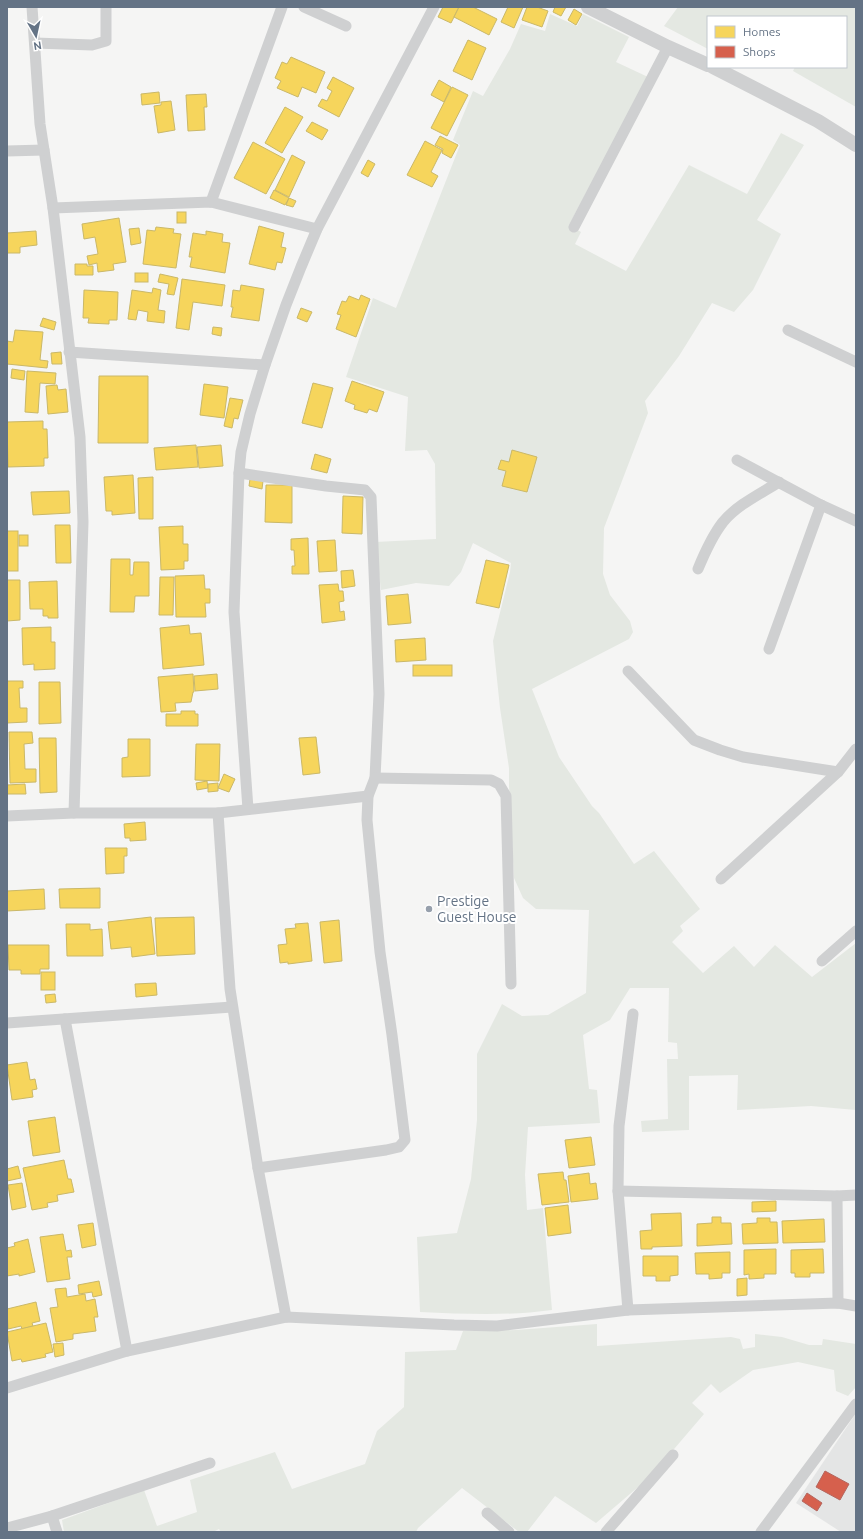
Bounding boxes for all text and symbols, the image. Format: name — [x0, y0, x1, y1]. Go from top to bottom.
north arrow — [16, 16, 56, 56]
legend — [707, 16, 847, 68]
text: Homes — [743, 25, 781, 38]
text: N — [33, 39, 43, 52]
text: Shops — [743, 45, 775, 58]
place label: Prestige Guest House — [437, 893, 517, 925]
marker: Prestige Guest House — [424, 904, 434, 914]

